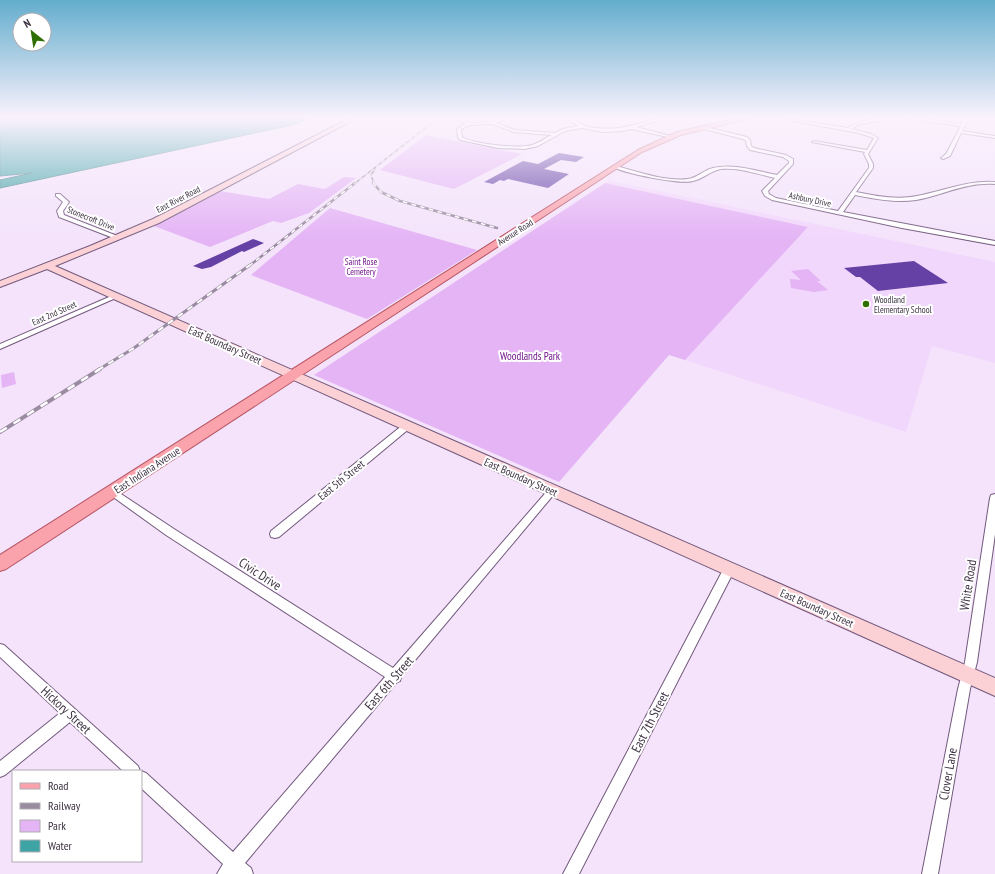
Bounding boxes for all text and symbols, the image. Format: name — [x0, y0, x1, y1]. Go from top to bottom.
north arrow — [12, 12, 52, 52]
text: N — [21, 16, 33, 31]
street label: East River Road — [154, 183, 202, 215]
street label: Ashbury Drive — [788, 189, 832, 209]
street label: Stonecroft Drive — [66, 204, 117, 233]
street label: Avenue Road — [495, 216, 535, 248]
park label: Saint Rose Cemetery — [345, 256, 377, 277]
place label: Woodland Elementary School — [874, 294, 933, 315]
street label: East 2nd Street — [30, 298, 78, 328]
marker: Woodland Elementary School — [861, 299, 871, 309]
street label: East Boundary Street — [186, 323, 264, 367]
park label: Woodlands Park — [500, 349, 561, 363]
street label: East Indiana Avenue — [111, 443, 183, 497]
street label: East Boundary Street — [482, 455, 560, 499]
street label: East 5th Street — [315, 457, 367, 503]
street label: Civic Drive — [235, 554, 285, 594]
street label: White Road — [956, 558, 980, 612]
street label: East Boundary Street — [778, 586, 856, 630]
street label: East 6th Street — [361, 652, 417, 714]
street label: Hickory Street — [37, 682, 95, 738]
street label: East 7th Street — [627, 688, 673, 755]
street label: Clover Lane — [935, 747, 961, 801]
legend — [12, 770, 142, 862]
text: Road — [48, 778, 68, 793]
text: Railway — [48, 798, 81, 813]
text: Park — [48, 818, 66, 833]
text: Water — [48, 838, 73, 853]

